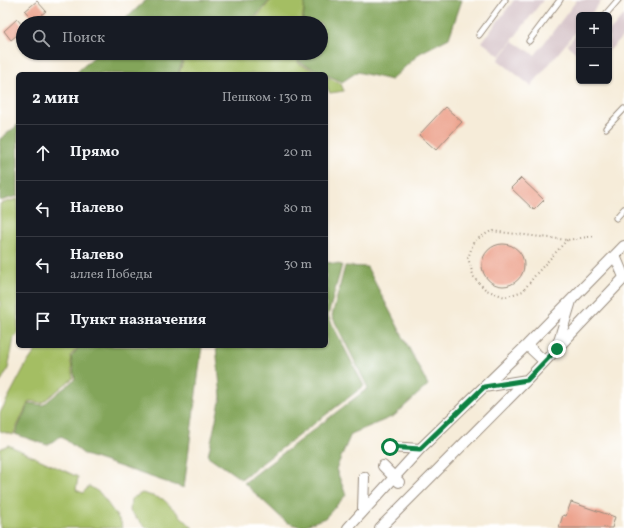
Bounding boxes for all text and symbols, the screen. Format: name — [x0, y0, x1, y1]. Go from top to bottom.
map controls — [576, 12, 612, 84]
button: + — [576, 12, 612, 48]
search box — [16, 16, 328, 60]
icon: search — [30, 27, 52, 49]
text: Поиск — [62, 28, 105, 49]
button: − — [576, 48, 612, 84]
text: 2 мин — [32, 87, 79, 110]
text: Пешком · 130 m — [222, 89, 312, 107]
icon: ahead — [32, 142, 54, 164]
text: Прямо — [70, 142, 119, 163]
text: 20 m — [283, 144, 312, 162]
icon: left — [32, 198, 54, 220]
text: Налево — [70, 198, 124, 219]
text: 80 m — [283, 200, 312, 218]
text: Налево — [70, 245, 124, 266]
icon: left — [32, 254, 54, 276]
text: 30 m — [284, 256, 312, 274]
text: аллея Победы — [70, 266, 152, 284]
icon: arrive — [32, 310, 54, 332]
text: Пункт назначения — [70, 310, 206, 331]
route end — [548, 340, 566, 358]
route start — [381, 438, 399, 456]

